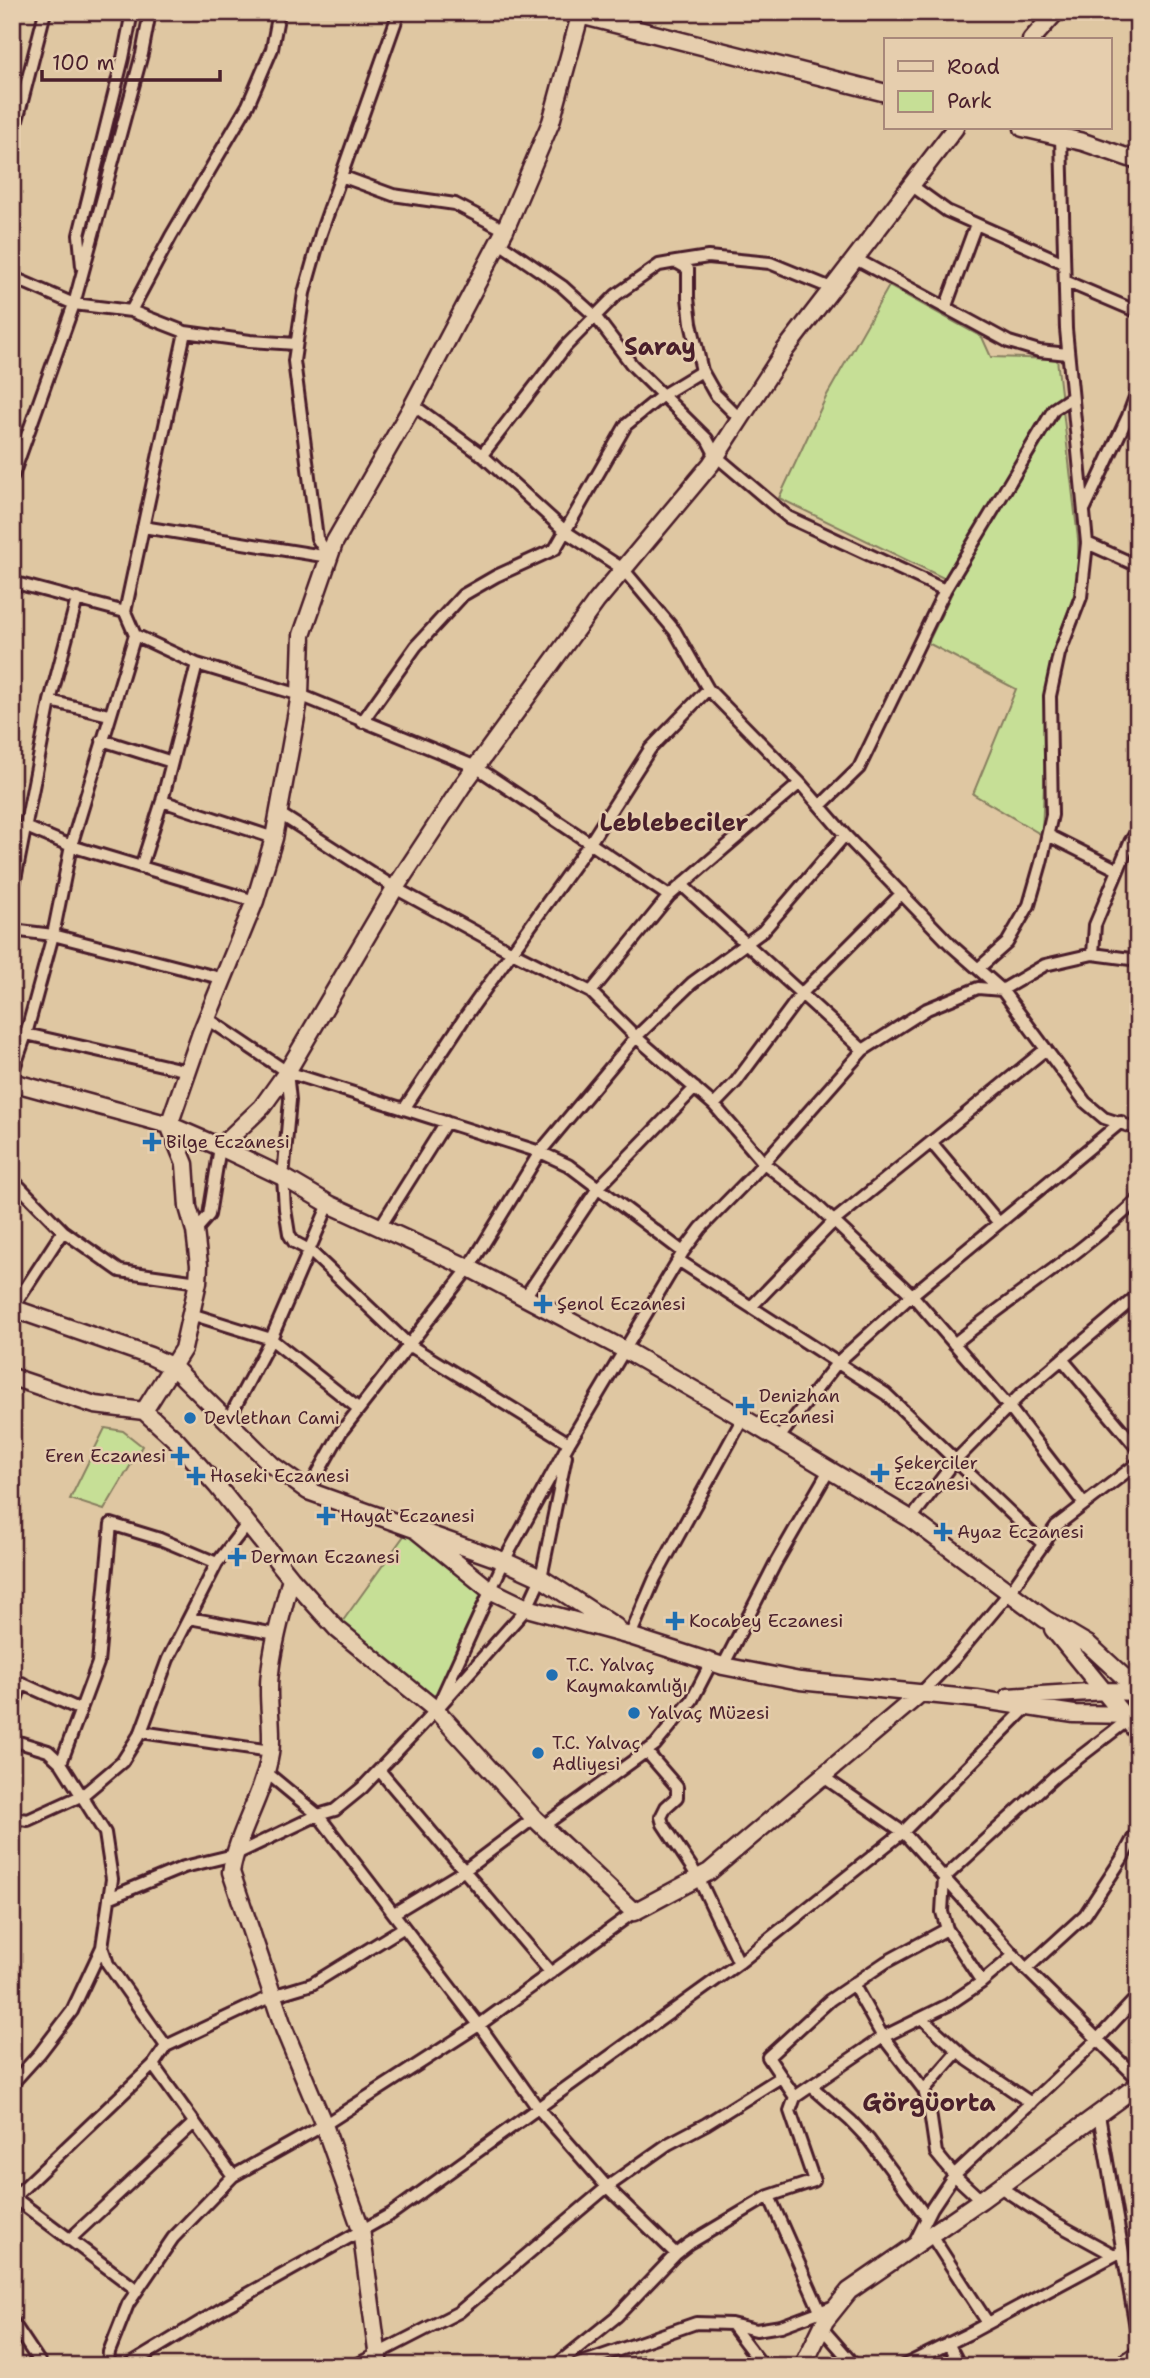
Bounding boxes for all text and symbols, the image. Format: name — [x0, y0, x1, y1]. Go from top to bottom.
scale bar — [42, 38, 220, 82]
legend — [884, 38, 1112, 130]
text: 100 m — [52, 49, 115, 77]
text: Road — [947, 53, 1000, 81]
text: Park — [947, 87, 992, 115]
district label: Saray — [624, 331, 696, 363]
district label: Leblebeciler — [600, 807, 749, 839]
place label: Bilge Eczanesi — [166, 1130, 290, 1154]
marker: Bilge Eczanesi — [144, 1134, 160, 1150]
place label: Şenol Eczanesi — [557, 1292, 686, 1316]
marker: Şenol Eczanesi — [535, 1296, 551, 1312]
place label: Denizhan Eczanesi — [759, 1384, 840, 1429]
marker: Denizhan Eczanesi — [737, 1398, 753, 1414]
place label: Devlethan Cami — [204, 1406, 340, 1430]
marker: Devlethan Cami — [182, 1410, 198, 1426]
place label: Eren Eczanesi — [45, 1444, 166, 1468]
marker: Eren Eczanesi — [172, 1448, 188, 1464]
place label: Şekerciler Eczanesi — [894, 1451, 978, 1496]
place label: Haseki Eczanesi — [210, 1464, 350, 1488]
marker: Şekerciler Eczanesi — [872, 1465, 888, 1481]
marker: Haseki Eczanesi — [188, 1468, 204, 1484]
place label: Hayat Eczanesi — [340, 1504, 475, 1528]
marker: Hayat Eczanesi — [318, 1508, 334, 1524]
place label: Ayaz Eczanesi — [957, 1520, 1084, 1544]
marker: Ayaz Eczanesi — [935, 1524, 951, 1540]
place label: Derman Eczanesi — [251, 1545, 400, 1569]
marker: Derman Eczanesi — [229, 1549, 245, 1565]
place label: Kocabey Eczanesi — [689, 1609, 843, 1633]
marker: Kocabey Eczanesi — [667, 1613, 683, 1629]
place label: T.C. Yalvaç Kaymakamlığı — [566, 1653, 688, 1698]
marker: T.C. Yalvaç Kaymakamlığı — [544, 1667, 560, 1683]
place label: Yalvaç Müzesi — [648, 1701, 770, 1725]
marker: Yalvaç Müzesi — [626, 1705, 642, 1721]
place label: T.C. Yalvaç Adliyesi — [552, 1731, 640, 1776]
marker: T.C. Yalvaç Adliyesi — [530, 1745, 546, 1761]
district label: Görgüorta — [862, 2087, 996, 2119]

